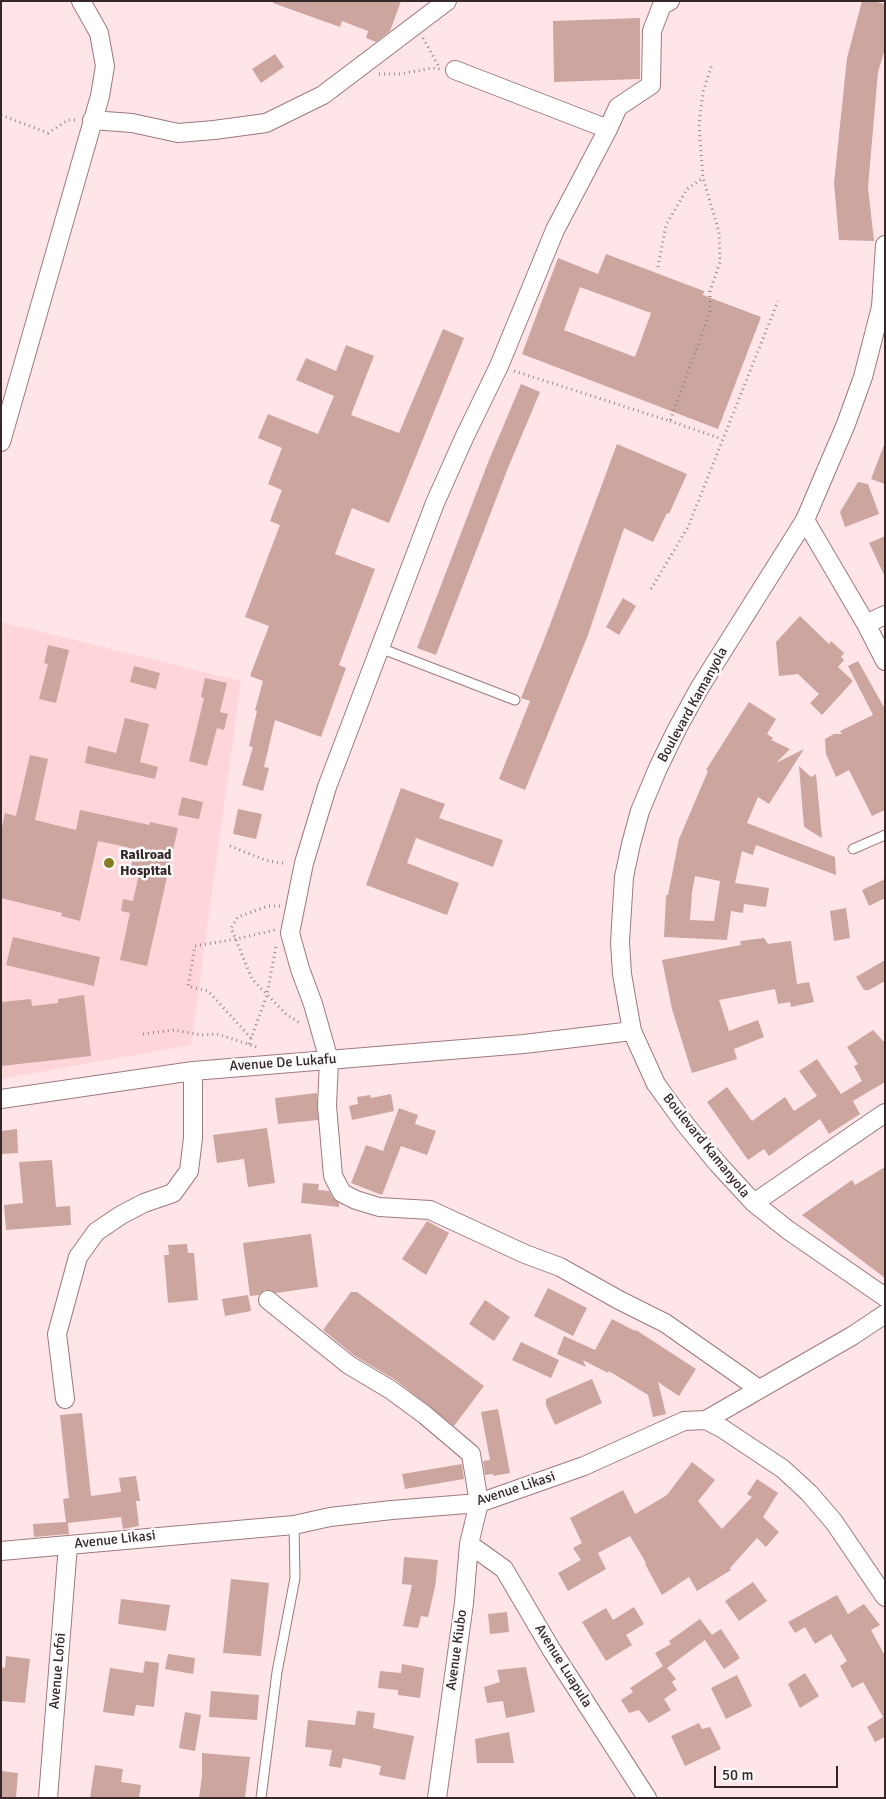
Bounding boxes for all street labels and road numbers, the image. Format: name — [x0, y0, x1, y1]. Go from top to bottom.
street label: Boulevard Kamanyola — [654, 644, 732, 766]
street label: Avenue De Lukafu — [229, 1051, 337, 1075]
street label: Boulevard Kamanyola — [659, 1091, 753, 1201]
street label: Avenue Likasi — [475, 1468, 557, 1510]
street label: Avenue Likasi — [73, 1527, 157, 1553]
street label: Avenue Kiubo — [443, 1609, 471, 1691]
street label: Avenue Luapula — [531, 1621, 595, 1711]
street label: Avenue Lofoi — [46, 1632, 70, 1710]

